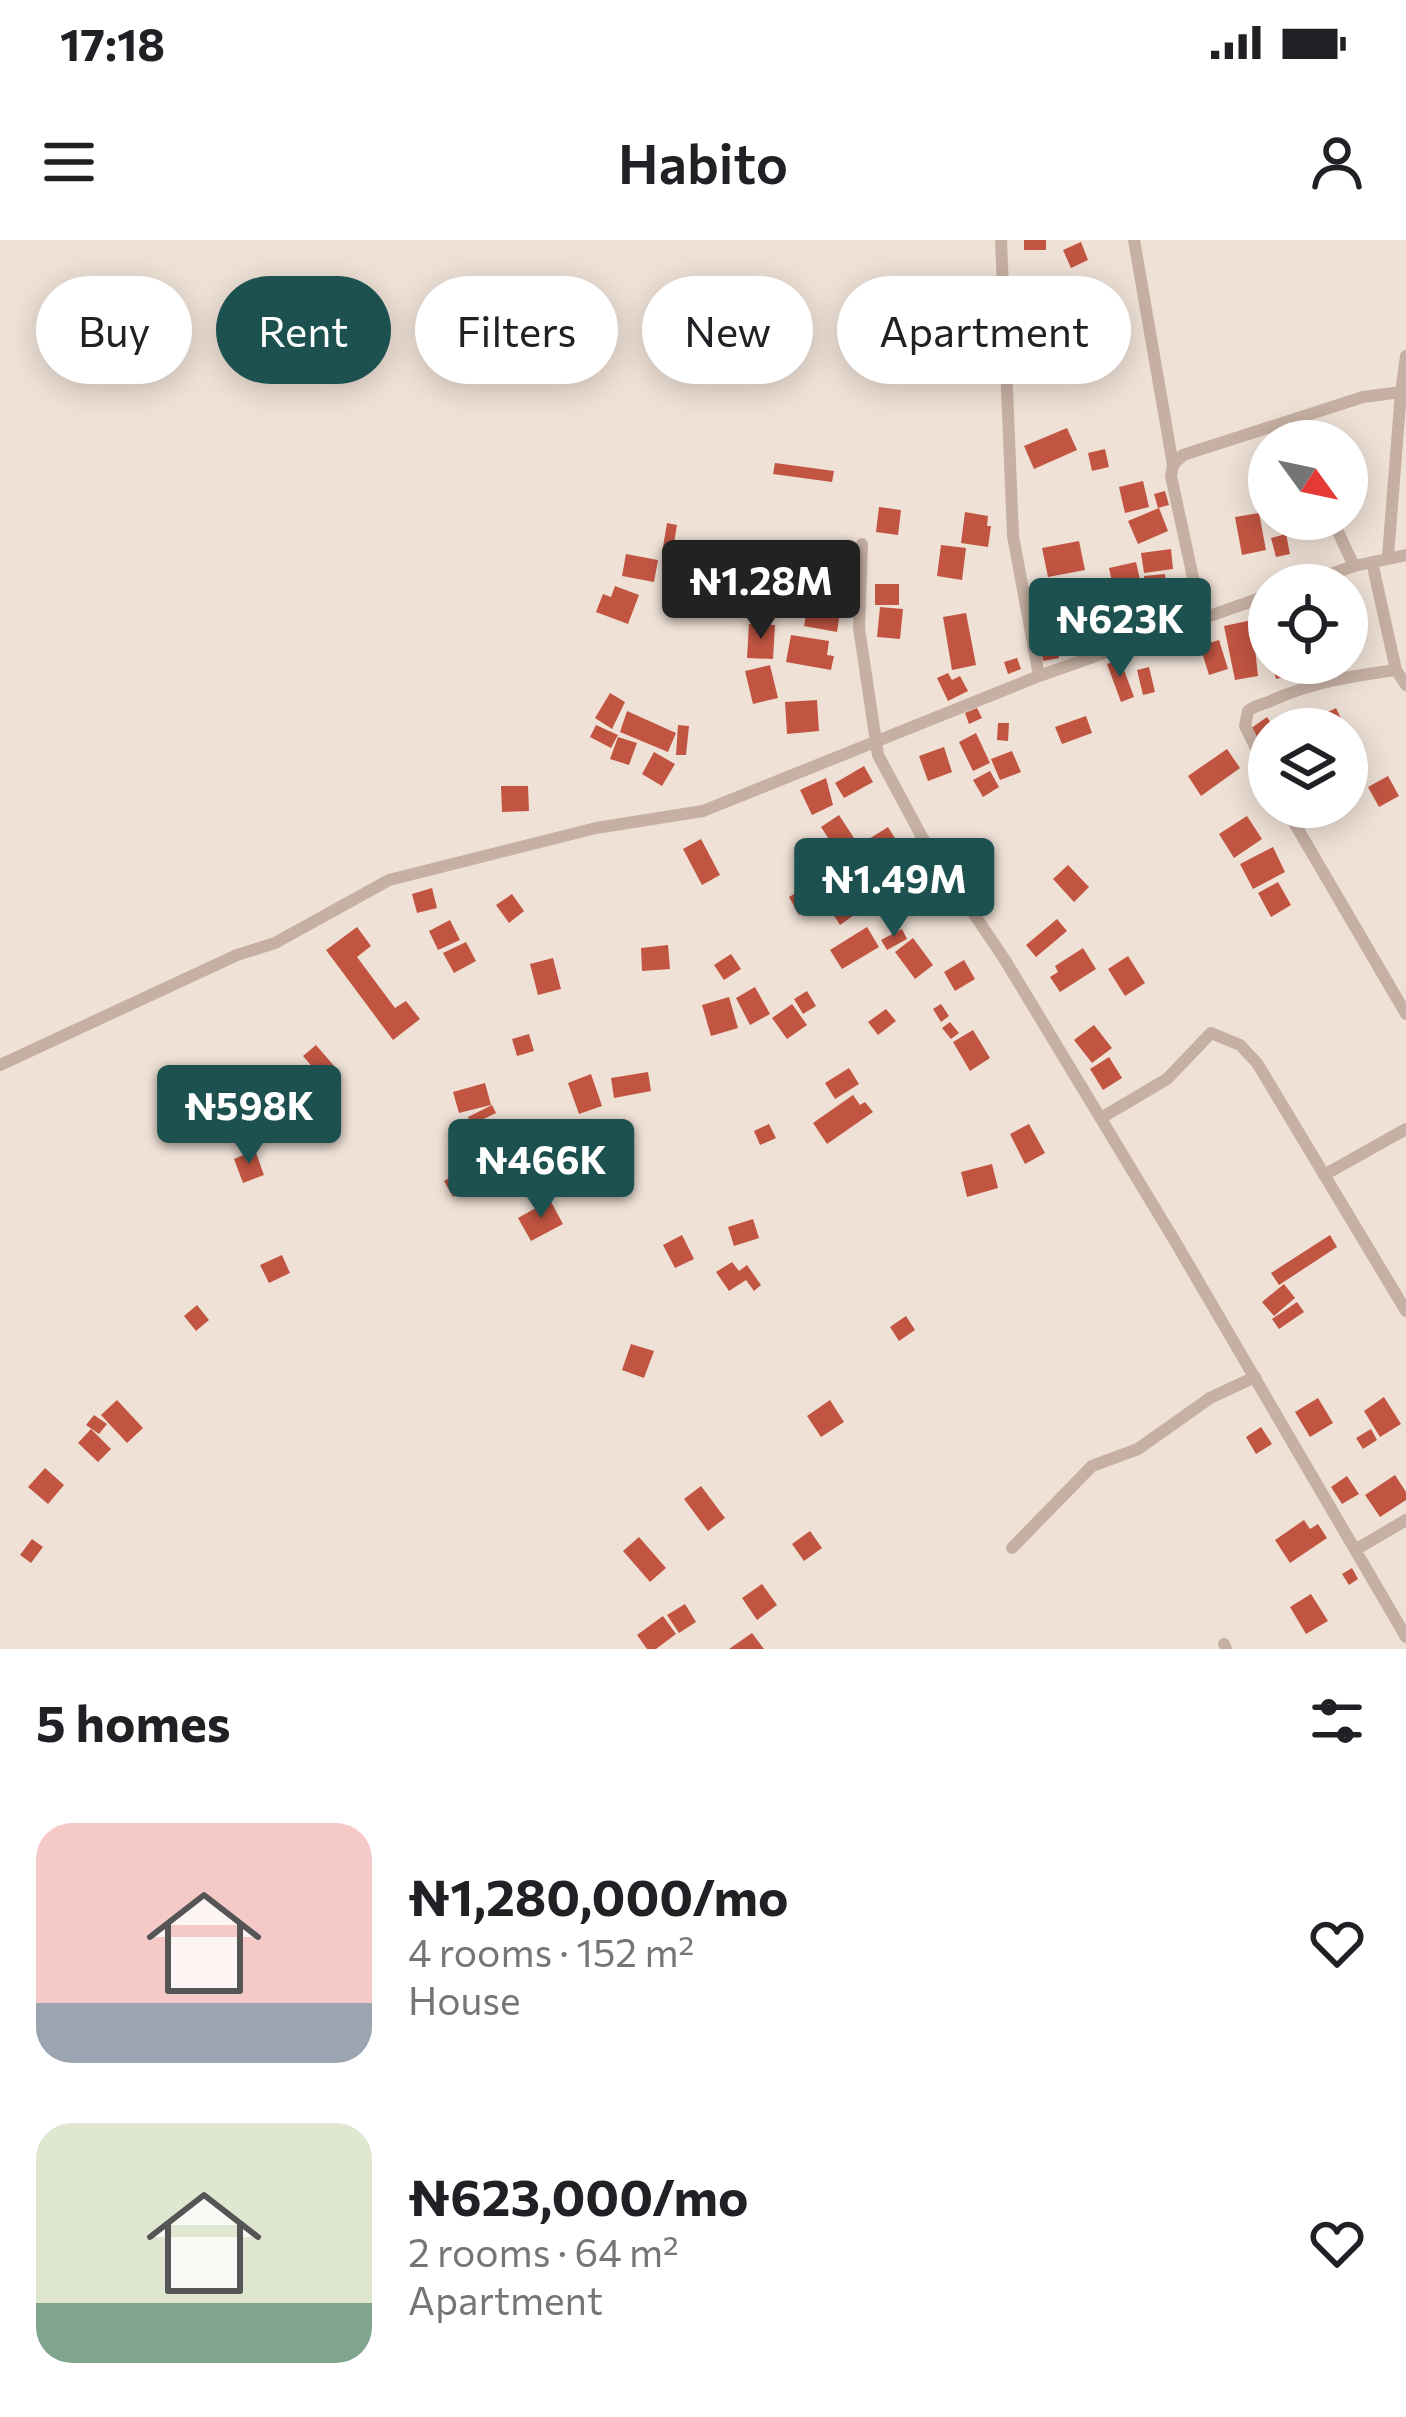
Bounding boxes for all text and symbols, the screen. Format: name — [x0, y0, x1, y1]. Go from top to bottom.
text: 17:18 — [60, 15, 165, 70]
icon: menu — [36, 129, 102, 195]
text: Habito — [618, 129, 788, 195]
icon: person — [1304, 129, 1370, 195]
chip: Buy — [36, 276, 192, 384]
chip: Rent — [216, 276, 391, 384]
chip: Filters — [415, 276, 618, 384]
chip: New — [642, 276, 813, 384]
chip: Apartment — [837, 276, 1131, 384]
north arrow — [1248, 420, 1368, 540]
map controls — [1248, 420, 1368, 828]
pin: ₦1.28M — [663, 540, 859, 642]
text: ₦1.28M — [689, 555, 833, 603]
button: locate — [1248, 564, 1368, 684]
pin: ₦623K — [1036, 578, 1204, 680]
text: ₦623K — [1056, 593, 1184, 641]
button: layers — [1248, 708, 1368, 828]
pin: ₦1.49M — [796, 838, 992, 940]
text: ₦1.49M — [821, 853, 967, 901]
pin: ₦598K — [165, 1065, 333, 1167]
text: ₦598K — [184, 1080, 314, 1128]
pin: ₦466K — [457, 1119, 625, 1221]
text: ₦466K — [475, 1134, 607, 1182]
icon: filters — [1304, 1688, 1370, 1754]
text: 5 homes — [36, 1690, 231, 1753]
text: ₦1,280,000/mo — [408, 1864, 789, 1927]
icon: home — [132, 1871, 276, 2015]
icon: heart — [1304, 1910, 1370, 1976]
text: 4 rooms · 152 m² — [408, 1927, 694, 1975]
text: House — [408, 1975, 521, 2023]
text: ₦623,000/mo — [408, 2164, 749, 2227]
icon: home — [132, 2171, 276, 2315]
icon: heart — [1304, 2210, 1370, 2276]
text: 2 rooms · 64 m² — [408, 2227, 679, 2275]
text: Apartment — [408, 2275, 603, 2323]

